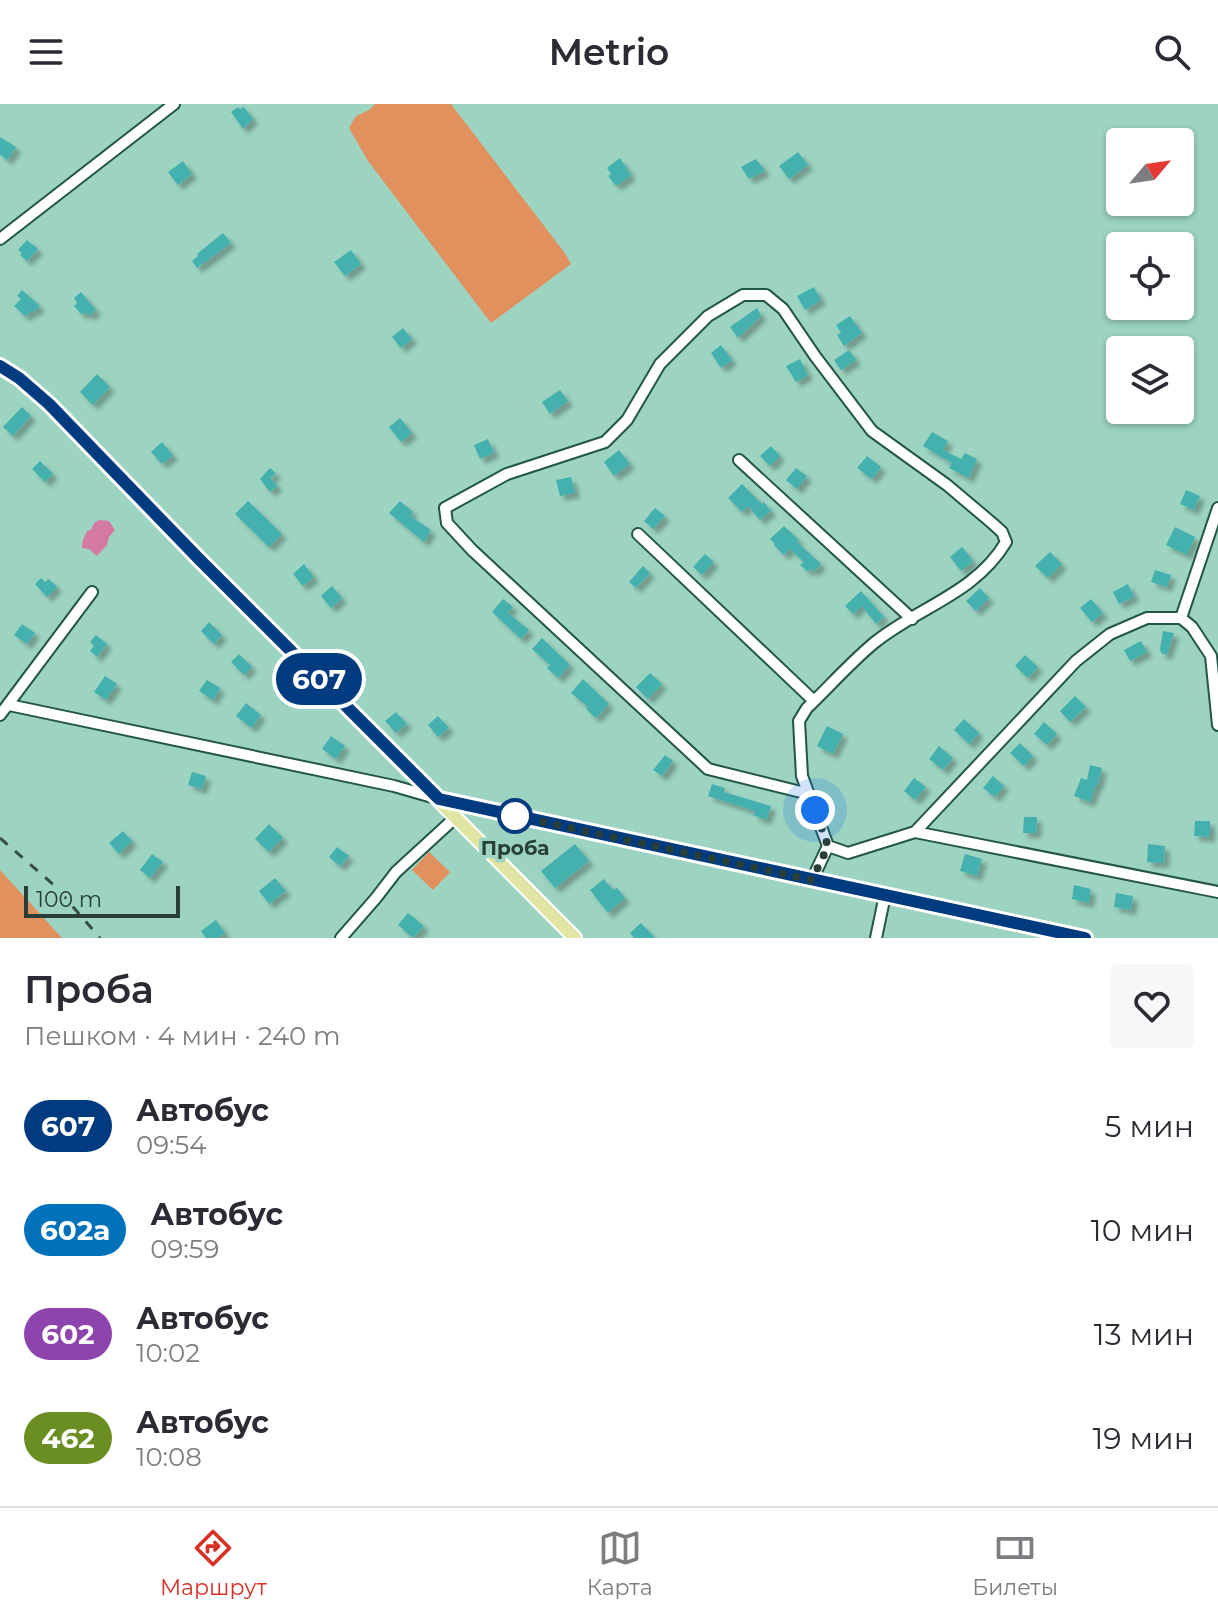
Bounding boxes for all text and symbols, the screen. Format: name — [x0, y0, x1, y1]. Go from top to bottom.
icon: menu — [24, 30, 68, 74]
text: Metrio — [549, 30, 669, 74]
icon: search — [1150, 30, 1194, 74]
north arrow — [1106, 128, 1194, 216]
map controls — [1106, 128, 1194, 424]
button: locate — [1106, 232, 1194, 320]
button: layers — [1106, 336, 1194, 424]
line badge: 607 — [273, 653, 365, 705]
text: 607 — [292, 662, 346, 696]
your location — [795, 790, 835, 830]
marker: Проба — [498, 799, 532, 833]
place label: Проба — [481, 836, 549, 860]
scale bar — [24, 882, 180, 918]
text: 100 m — [36, 886, 102, 913]
button: heart — [1110, 964, 1194, 1048]
text: Проба — [24, 966, 154, 1013]
text: Пешком · 4 мин · 240 m — [24, 1020, 341, 1052]
text: Автобус — [136, 1092, 269, 1129]
text: 5 мин — [1105, 1108, 1194, 1145]
text: 607 — [41, 1109, 95, 1143]
text: 09:54 — [136, 1129, 206, 1161]
text: Автобус — [150, 1196, 283, 1233]
text: 10 мин — [1091, 1212, 1194, 1249]
text: 602а — [40, 1213, 110, 1247]
text: 09:59 — [150, 1233, 219, 1265]
text: Автобус — [136, 1300, 269, 1337]
text: 13 мин — [1094, 1316, 1194, 1353]
text: 602 — [41, 1317, 95, 1351]
text: 10:02 — [136, 1337, 200, 1369]
text: Автобус — [136, 1404, 269, 1441]
text: 19 мин — [1092, 1420, 1194, 1457]
text: 462 — [41, 1421, 95, 1455]
text: 10:08 — [136, 1441, 202, 1473]
tab: Маршрут — [160, 1526, 267, 1601]
tab: Карта — [587, 1526, 652, 1601]
tab: Билеты — [972, 1526, 1058, 1601]

